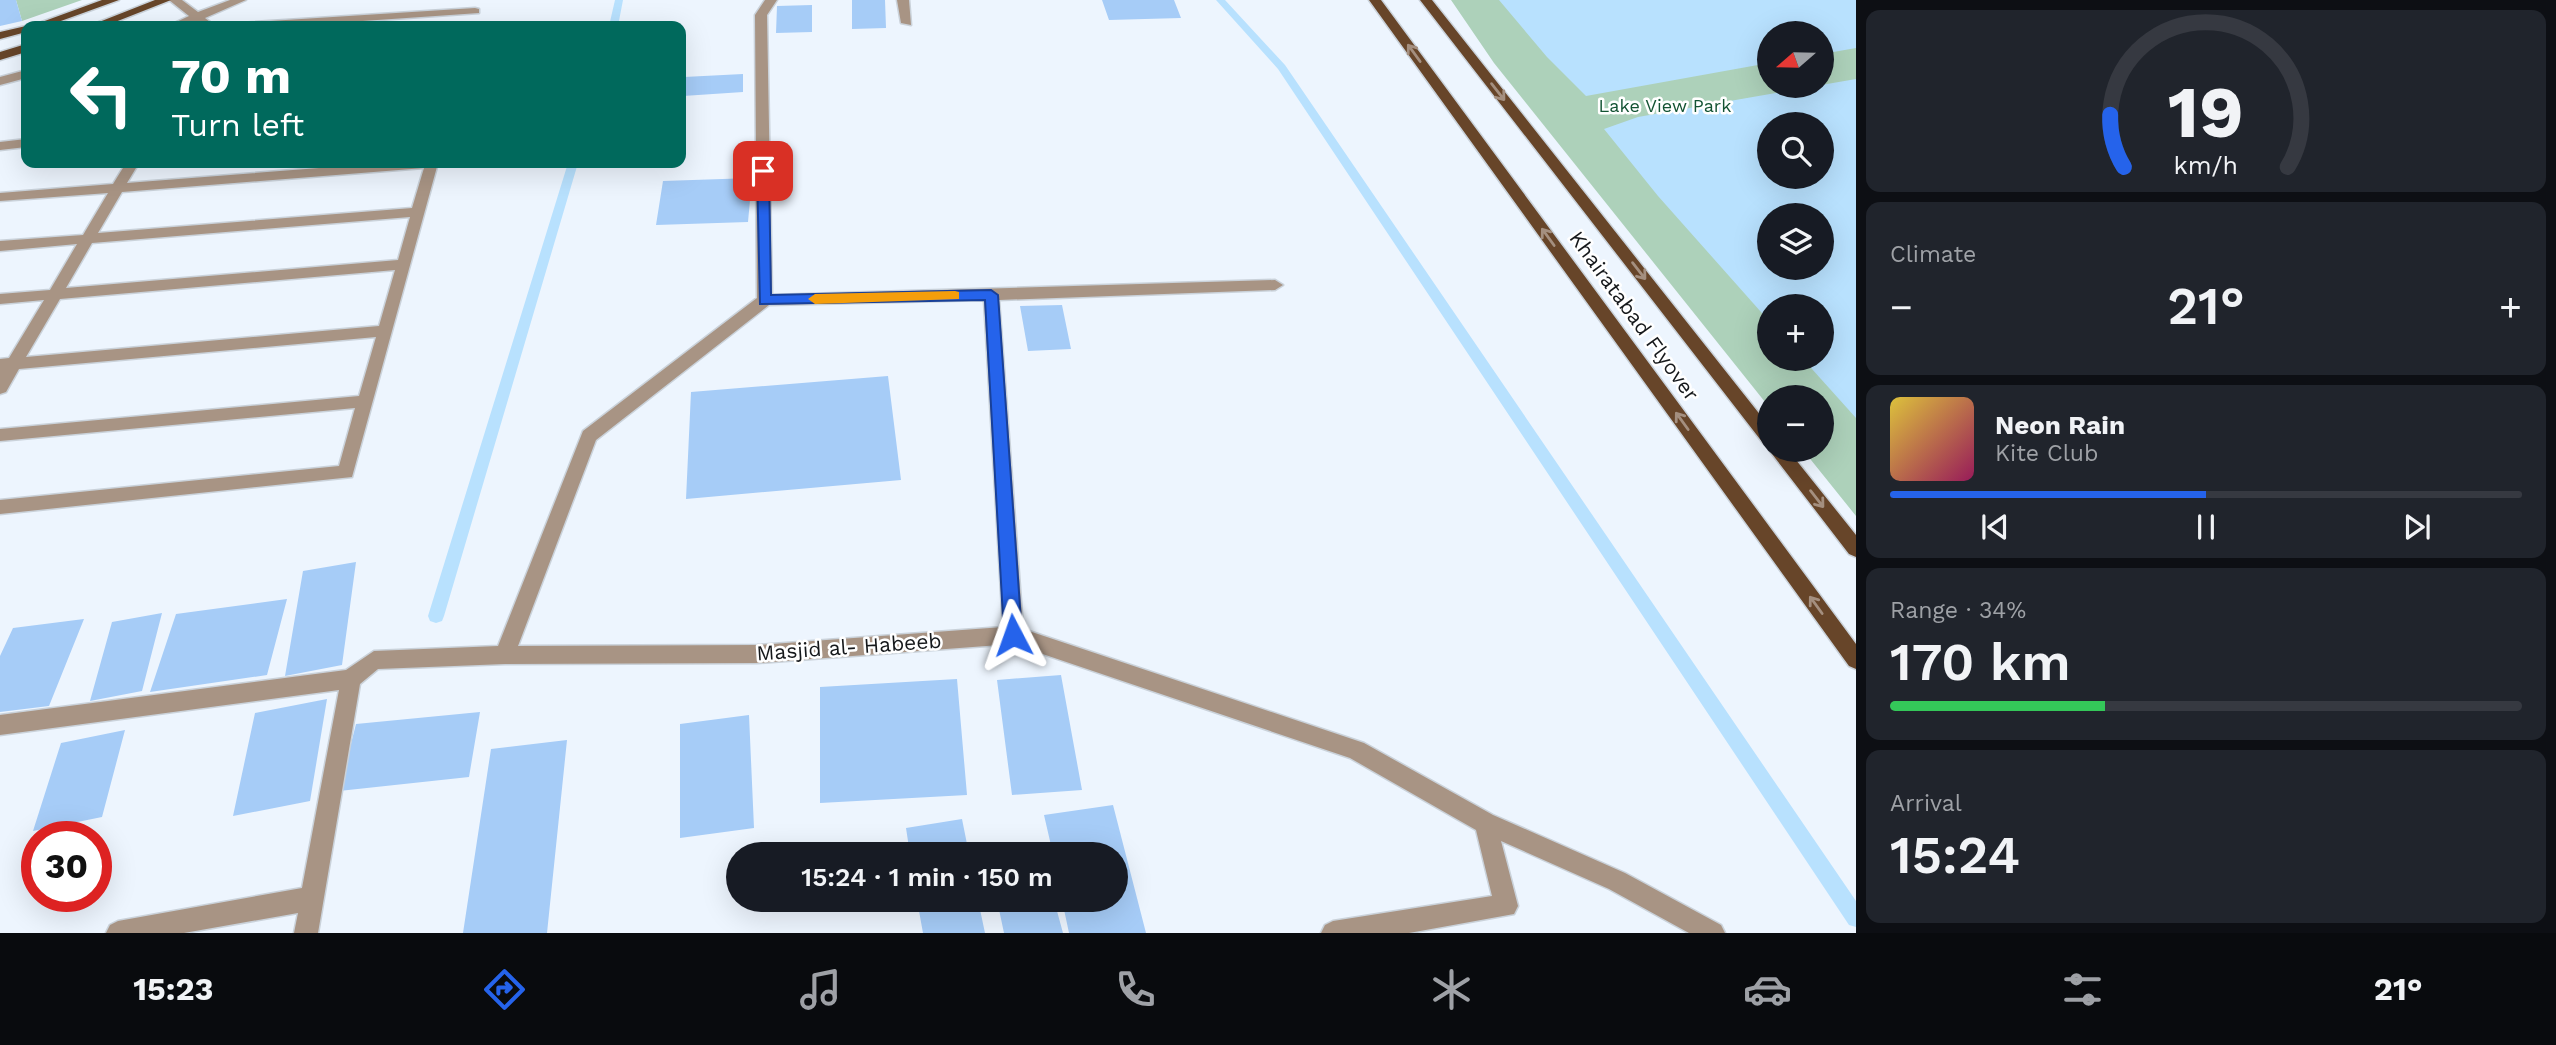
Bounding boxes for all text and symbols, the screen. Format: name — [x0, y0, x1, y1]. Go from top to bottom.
north arrow — [1757, 21, 1834, 98]
map controls — [1757, 21, 1834, 462]
one-way arrow — [1406, 44, 1421, 63]
text: 70 m — [171, 47, 291, 105]
icon: left — [56, 49, 147, 140]
text: 19 — [2168, 69, 2244, 155]
one-way arrow — [1491, 83, 1506, 101]
park label: Lake View Park — [1599, 95, 1731, 116]
text: Turn left — [171, 106, 304, 144]
button: search — [1757, 112, 1834, 189]
pin — [733, 141, 793, 201]
text: km/h — [2174, 151, 2238, 180]
icon: arrive — [744, 152, 782, 190]
button: layers — [1757, 203, 1834, 280]
street label: Khairatabad Flyover — [1564, 226, 1705, 406]
one-way arrow — [1540, 228, 1555, 247]
text: Climate — [1890, 241, 1976, 268]
one-way arrow — [1631, 262, 1646, 280]
text: 21° — [2167, 276, 2245, 337]
text: − — [1890, 285, 1913, 329]
text: + — [2499, 285, 2522, 329]
button: + — [1757, 294, 1834, 371]
button: − — [1757, 385, 1834, 462]
text: Neon Rain — [1995, 410, 2125, 440]
one-way arrow — [1675, 412, 1689, 431]
text: Kite Club — [1995, 440, 2098, 467]
one-way arrow — [1810, 490, 1825, 508]
icon: previous — [1976, 508, 2014, 546]
icon: pause — [2187, 508, 2225, 546]
icon: next — [2398, 508, 2436, 546]
one-way arrow — [1809, 595, 1824, 614]
text: Range · 34% — [1890, 597, 2026, 624]
position arrow — [976, 598, 1050, 672]
street label: Masjid al- Habeeb — [756, 628, 942, 665]
text: 170 km — [1890, 632, 2071, 693]
text: Arrival — [1890, 790, 1962, 817]
speed limit sign: 30 — [21, 821, 112, 912]
text: 15:24 — [1890, 825, 2020, 886]
text: 15:24 · 1 min · 150 m — [801, 862, 1053, 892]
icon: directions — [480, 965, 529, 1014]
icon: music — [796, 965, 845, 1014]
icon: phone — [1111, 965, 1160, 1014]
icon: climate — [1427, 965, 1476, 1014]
icon: car — [1743, 965, 1792, 1014]
icon: filters — [2058, 965, 2107, 1014]
text: 15:23 — [133, 970, 213, 1008]
text: 21° — [2374, 970, 2423, 1008]

